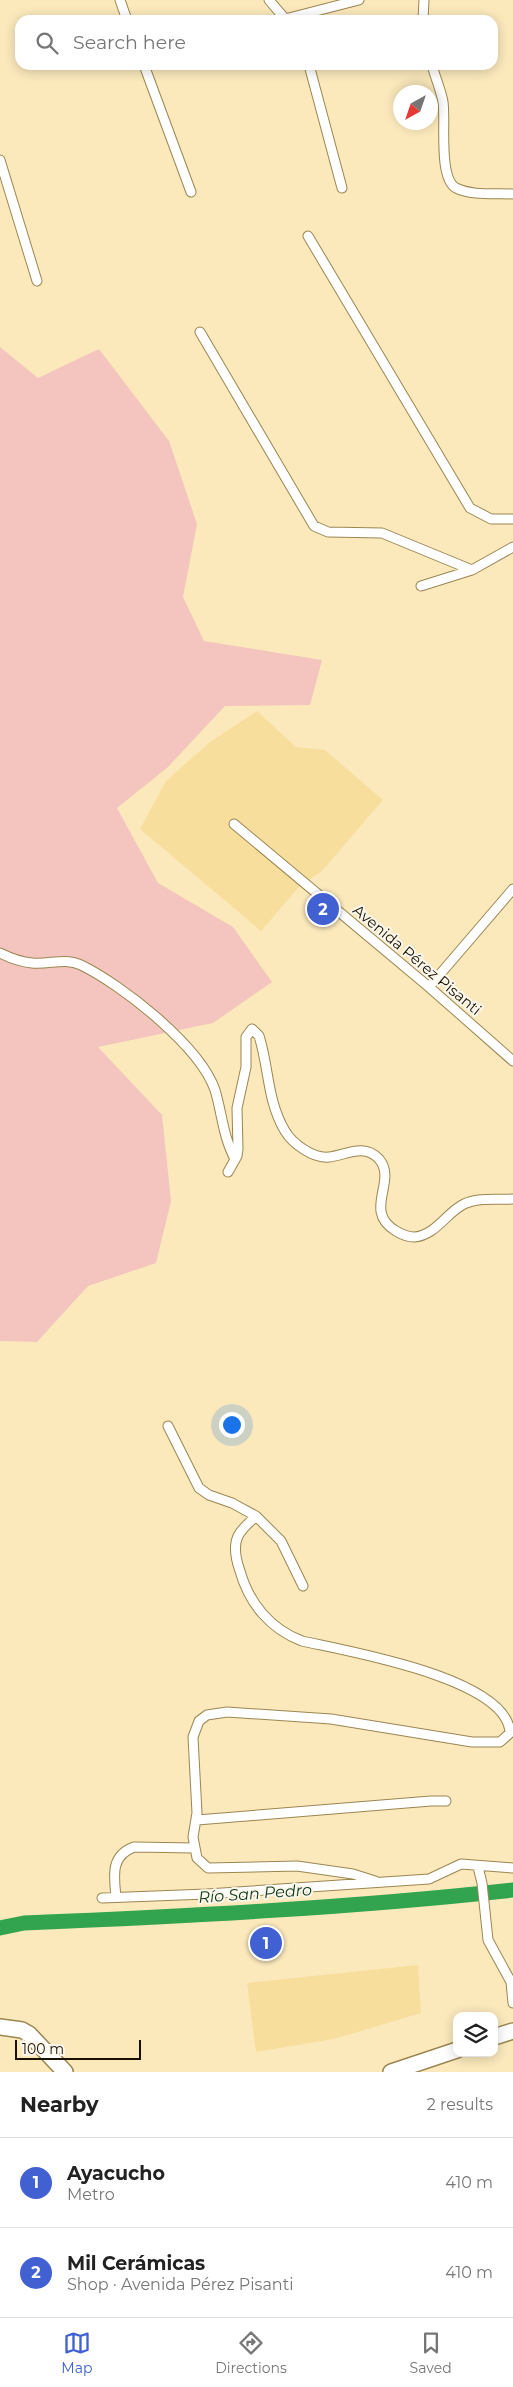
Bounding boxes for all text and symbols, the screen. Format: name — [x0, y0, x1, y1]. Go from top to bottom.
search box — [15, 15, 498, 70]
icon: search — [33, 29, 61, 57]
text: Search here — [73, 31, 186, 54]
north arrow — [393, 85, 438, 130]
pin: 2 — [307, 890, 339, 928]
street label: Avenida Pérez Pisanti — [349, 900, 485, 1019]
your location — [219, 1412, 245, 1438]
water label: Río San Pedro — [198, 1880, 312, 1907]
pin: 1 — [250, 1924, 282, 1962]
map controls — [453, 2012, 498, 2057]
button: layers — [453, 2012, 498, 2057]
scale bar — [15, 2037, 141, 2060]
text: 100 m — [22, 2040, 64, 2058]
text: Nearby — [20, 2092, 99, 2117]
text: 2 results — [427, 2095, 493, 2114]
text: Ayacucho — [67, 2162, 165, 2185]
text: 1 — [33, 2173, 39, 2192]
text: 410 m — [445, 2173, 493, 2192]
text: Metro — [67, 2185, 115, 2204]
text: Mil Cerámicas — [67, 2252, 205, 2275]
text: 2 — [31, 2263, 41, 2282]
text: 410 m — [445, 2263, 493, 2282]
text: Shop · Avenida Pérez Pisanti — [67, 2275, 293, 2294]
tab: Map — [61, 2329, 92, 2377]
tab: Directions — [215, 2329, 287, 2377]
tab: Saved — [410, 2329, 452, 2377]

